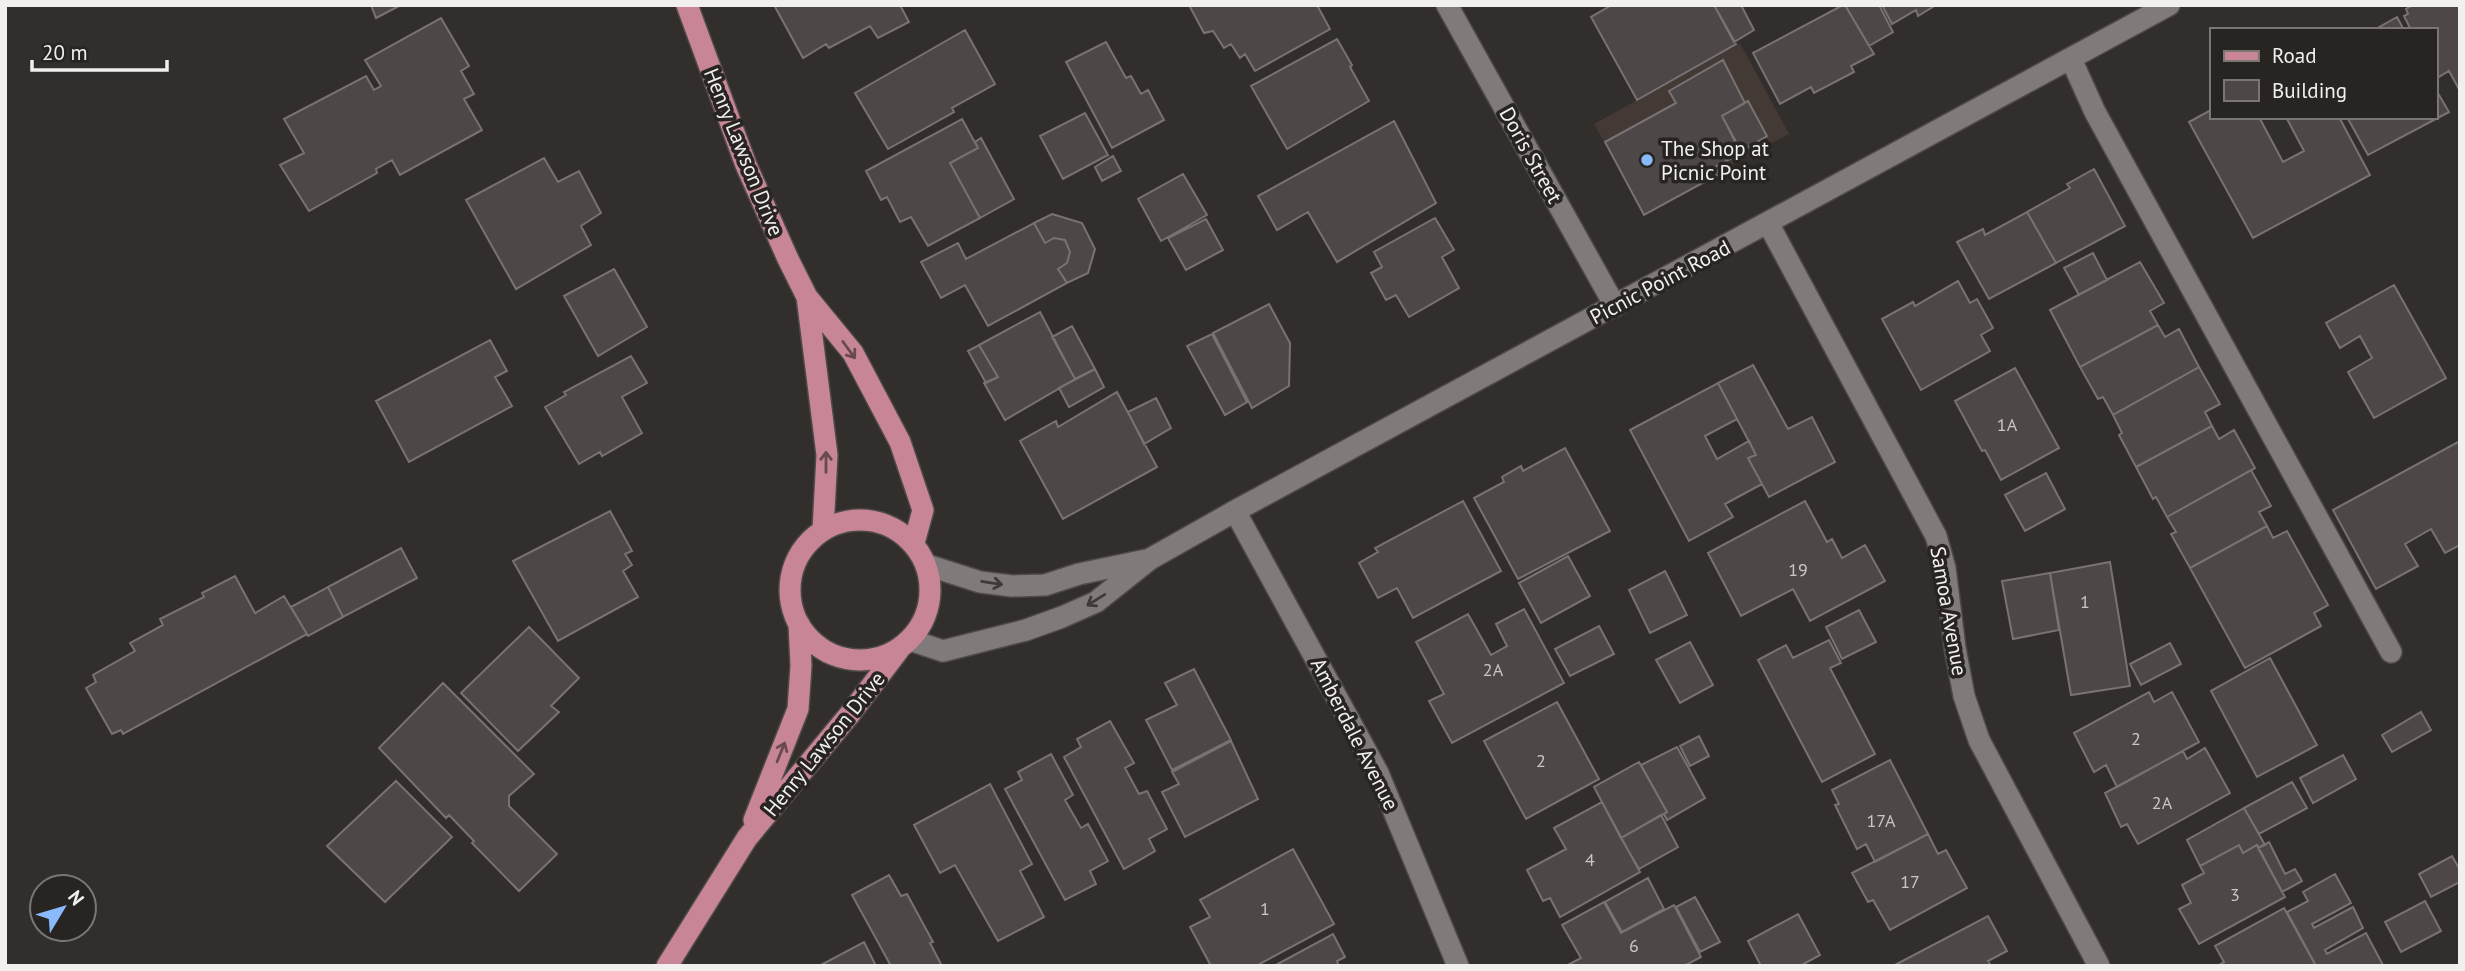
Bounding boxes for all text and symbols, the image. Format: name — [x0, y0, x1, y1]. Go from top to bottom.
scale bar — [32, 28, 166, 72]
legend — [2210, 28, 2437, 119]
text: 20 m — [42, 39, 88, 66]
text: Road — [2272, 42, 2316, 69]
street label: Henry Lawson Drive — [698, 64, 790, 240]
text: Building — [2272, 77, 2347, 104]
street label: Doris Street — [1494, 102, 1568, 208]
place label: The Shop at Picnic Point — [1661, 135, 1769, 186]
marker: The Shop at Picnic Point — [1639, 152, 1655, 168]
street label: Picnic Point Road — [1585, 234, 1735, 330]
one-way arrow — [842, 340, 857, 359]
house number: 1A — [1997, 413, 2018, 436]
one-way arrow — [819, 451, 833, 474]
street label: Samoa Avenue — [1924, 544, 1974, 678]
house number: 19 — [1788, 558, 1808, 581]
one-way arrow — [980, 577, 1003, 590]
house number: 1 — [2080, 590, 2090, 613]
one-way arrow — [1087, 594, 1107, 608]
street label: Amberdale Avenue — [1305, 653, 1405, 815]
house number: 2A — [1483, 658, 1504, 681]
street label: Henry Lawson Drive — [757, 666, 891, 822]
house number: 2 — [2131, 727, 2141, 750]
one-way arrow — [775, 742, 788, 763]
house number: 2 — [1536, 749, 1546, 772]
house number: 2A — [2152, 791, 2173, 814]
house number: 17A — [1866, 809, 1896, 832]
house number: 4 — [1585, 848, 1595, 871]
house number: 17 — [1900, 870, 1920, 893]
north arrow — [28, 873, 98, 943]
house number: 3 — [2230, 883, 2240, 906]
text: N — [63, 885, 90, 910]
house number: 1 — [1260, 897, 1270, 920]
house number: 6 — [1629, 934, 1639, 957]

